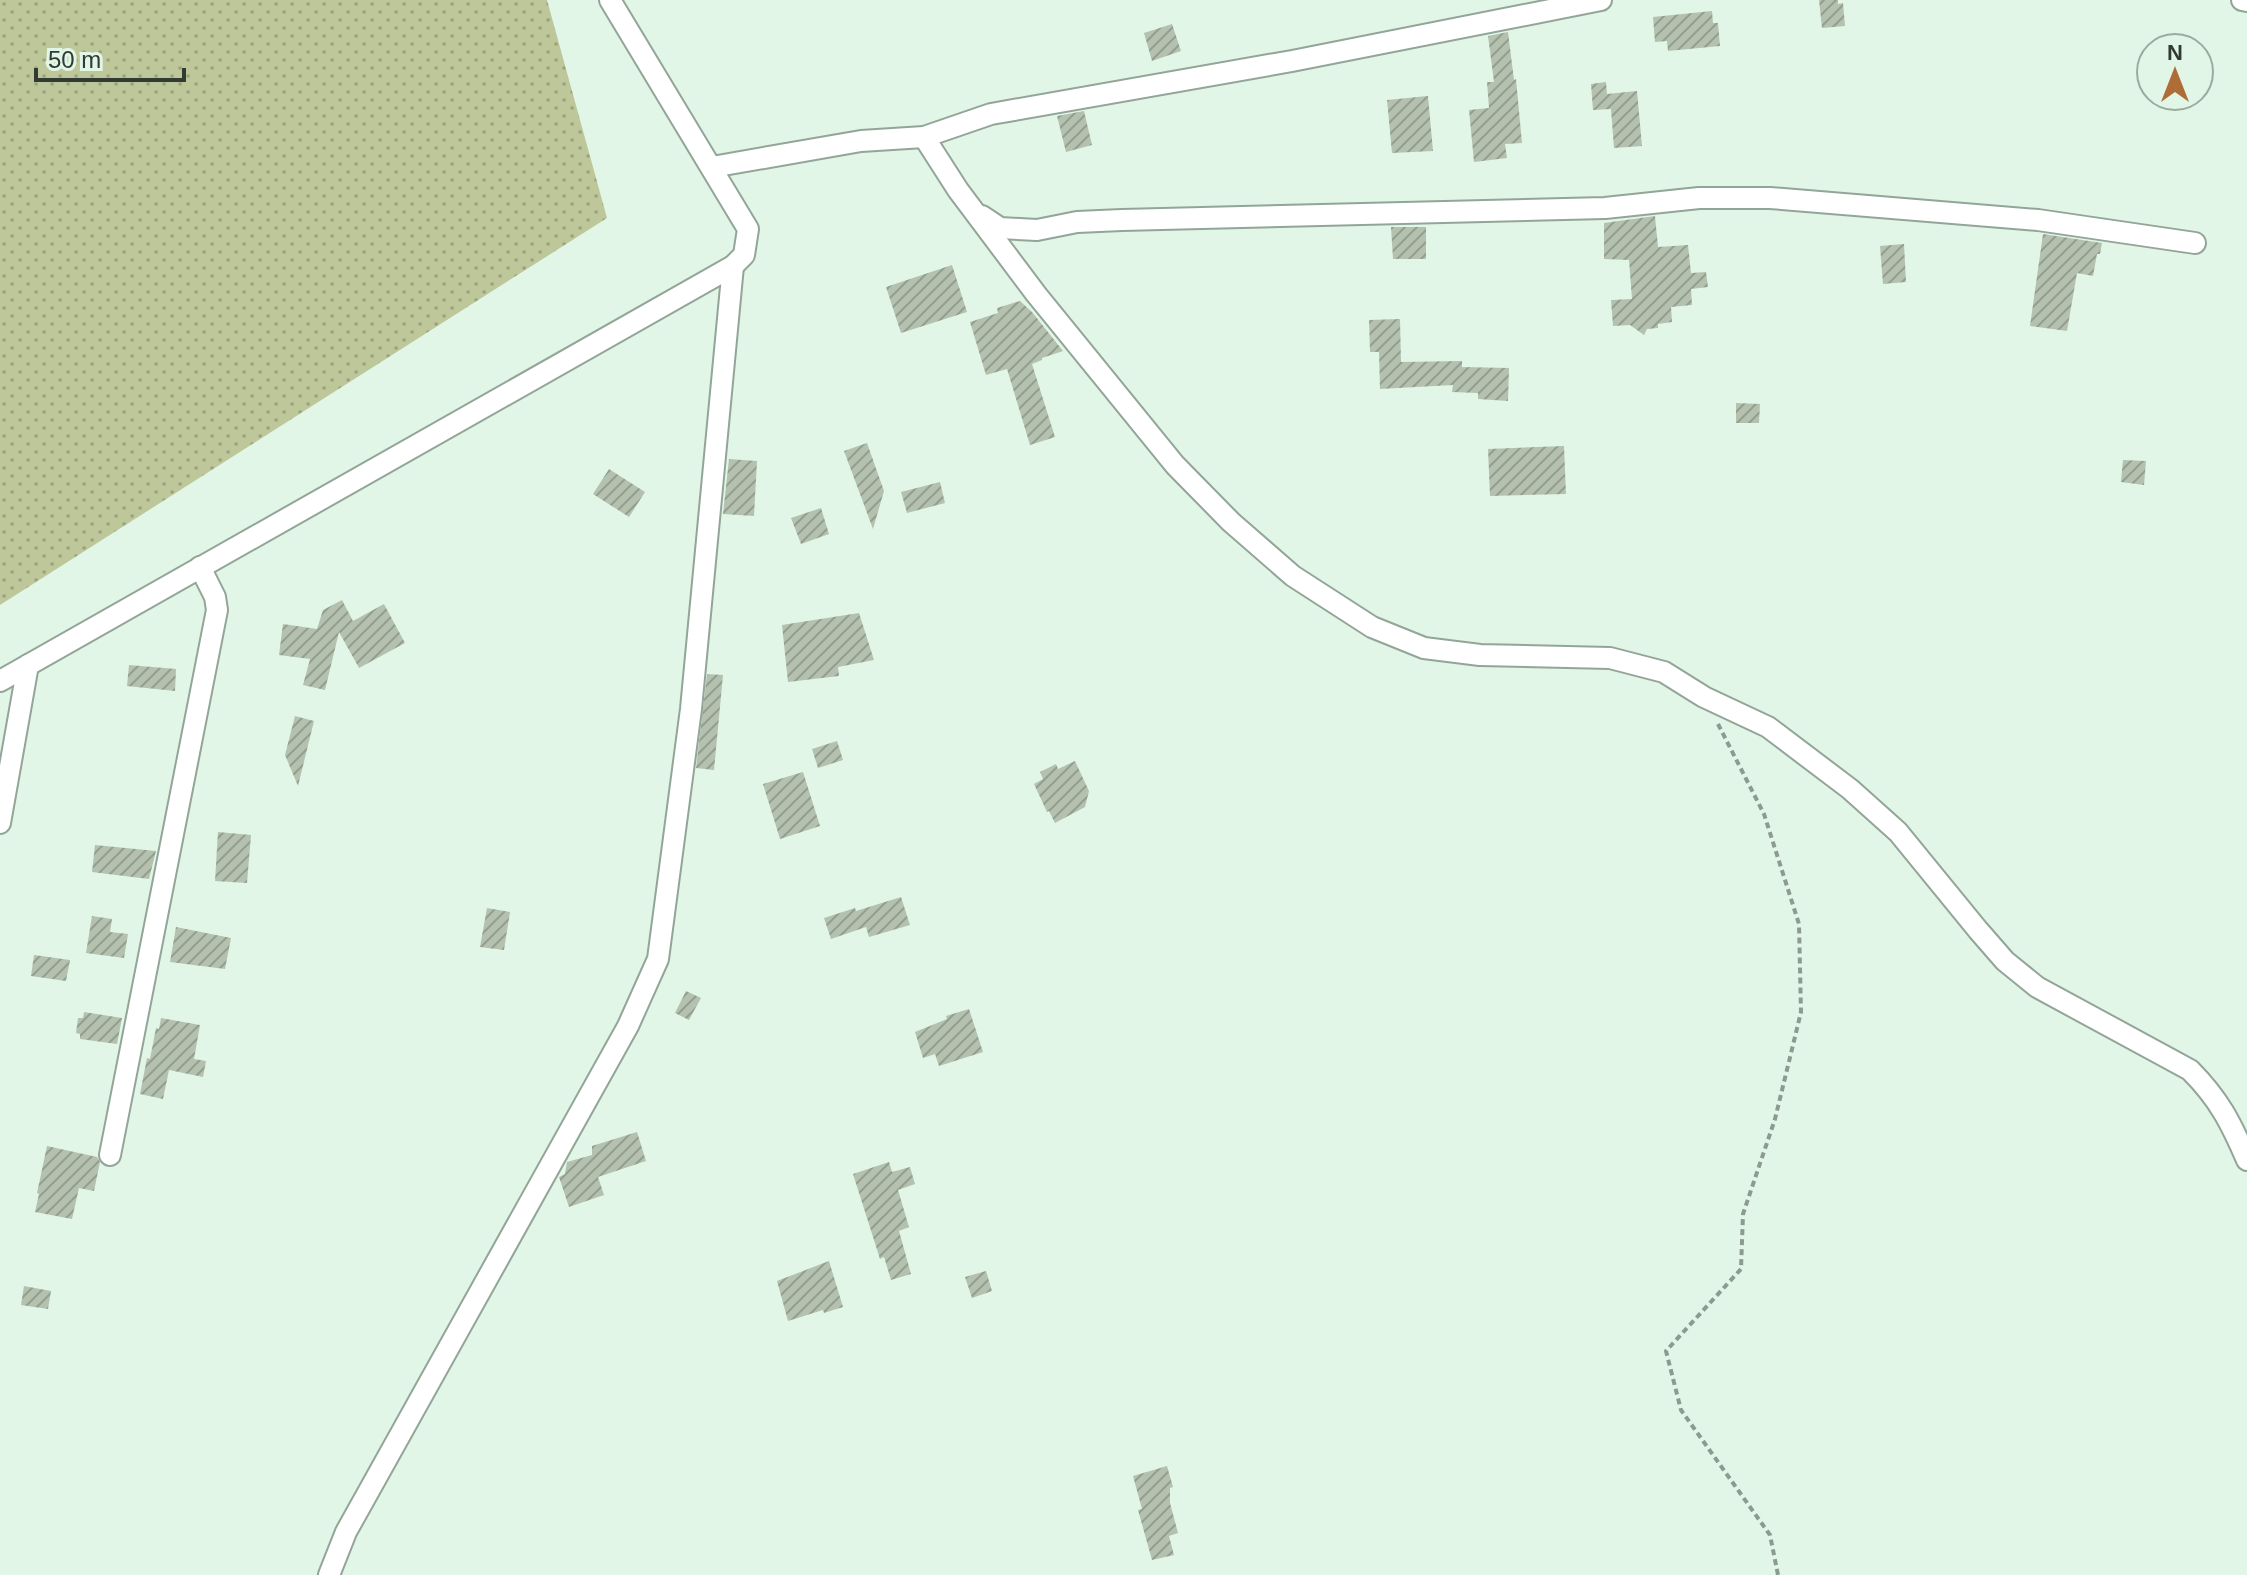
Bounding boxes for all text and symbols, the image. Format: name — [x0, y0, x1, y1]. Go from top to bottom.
scale bar — [36, 32, 184, 82]
north arrow — [2135, 32, 2215, 112]
text: N — [2167, 40, 2183, 65]
text: 50 m — [48, 46, 101, 73]

